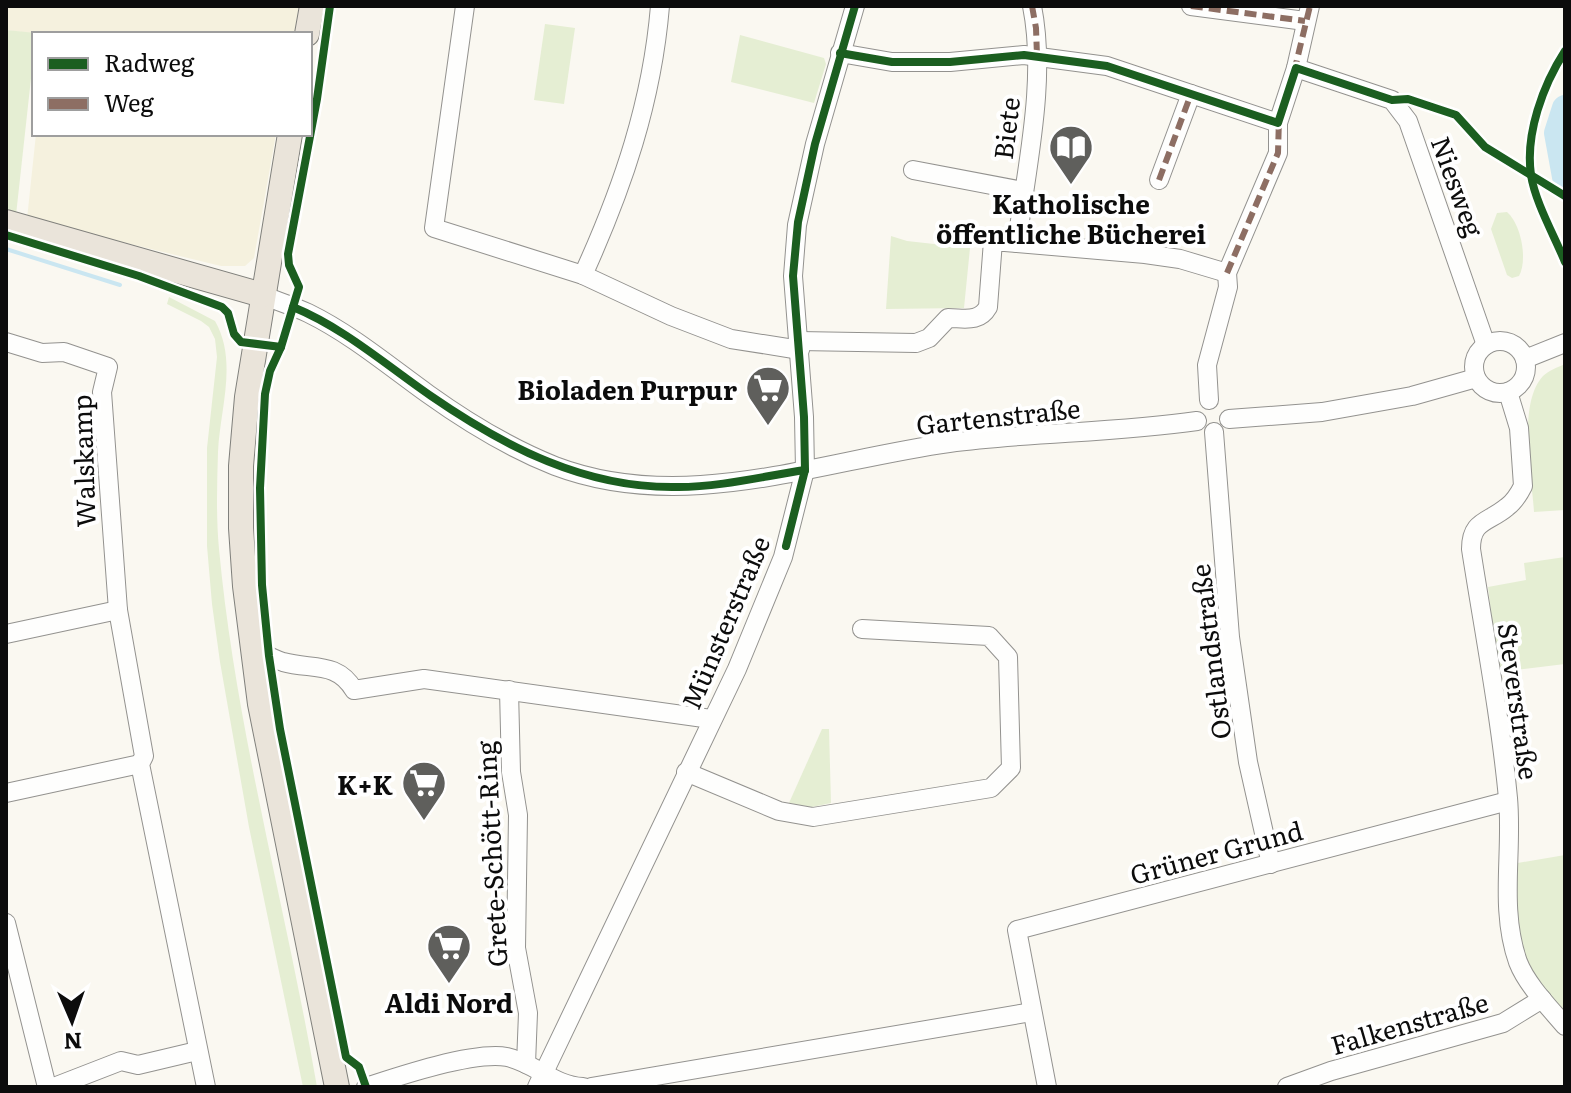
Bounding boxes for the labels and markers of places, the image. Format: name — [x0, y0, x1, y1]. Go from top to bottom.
library icon: Katholische öffentliche Bücherei — [1047, 123, 1095, 186]
place label: Katholische öffentliche Bücherei — [936, 183, 1206, 252]
supermarket icon: Bioladen Purpur — [744, 364, 792, 427]
place label: Bioladen Purpur — [517, 369, 737, 408]
supermarket icon: K+K — [400, 759, 448, 822]
place label: K+K — [337, 764, 394, 803]
supermarket icon: Aldi Nord — [425, 922, 473, 985]
place label: Aldi Nord — [385, 982, 513, 1021]

